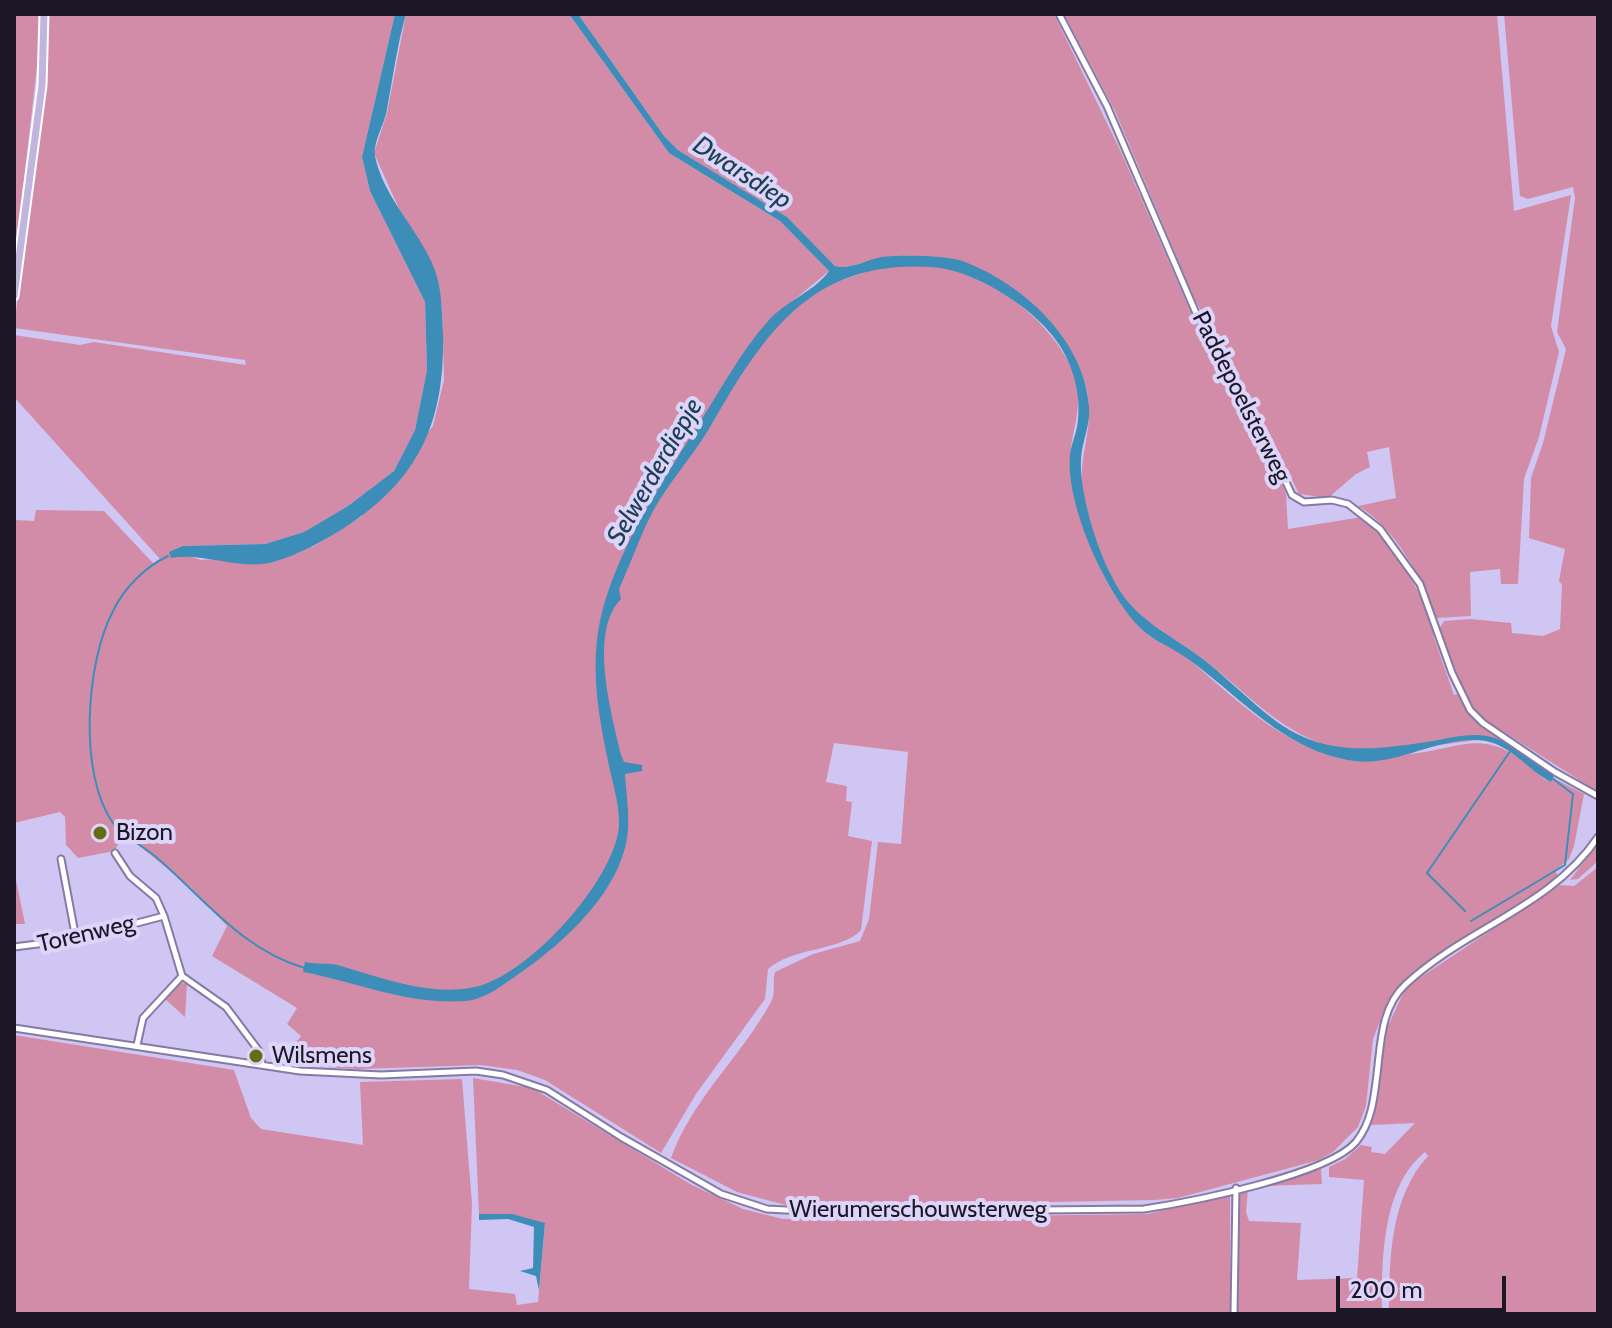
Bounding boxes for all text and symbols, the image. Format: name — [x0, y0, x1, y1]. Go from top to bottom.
water label: Dwarsdiep — [687, 130, 797, 216]
street label: Paddepoelsterweg — [1186, 307, 1296, 487]
water label: Selwerderdiepje — [601, 393, 709, 551]
place label: Bizon — [116, 819, 173, 847]
marker: Bizon — [91, 824, 109, 842]
street label: Torenweg — [35, 909, 137, 959]
place label: Wilsmens — [272, 1042, 372, 1070]
marker: Wilsmens — [247, 1047, 265, 1065]
street label: Wierumerschouwsterweg — [789, 1196, 1047, 1224]
scale bar — [1340, 1260, 1510, 1310]
text: 200 m — [1350, 1275, 1423, 1304]

